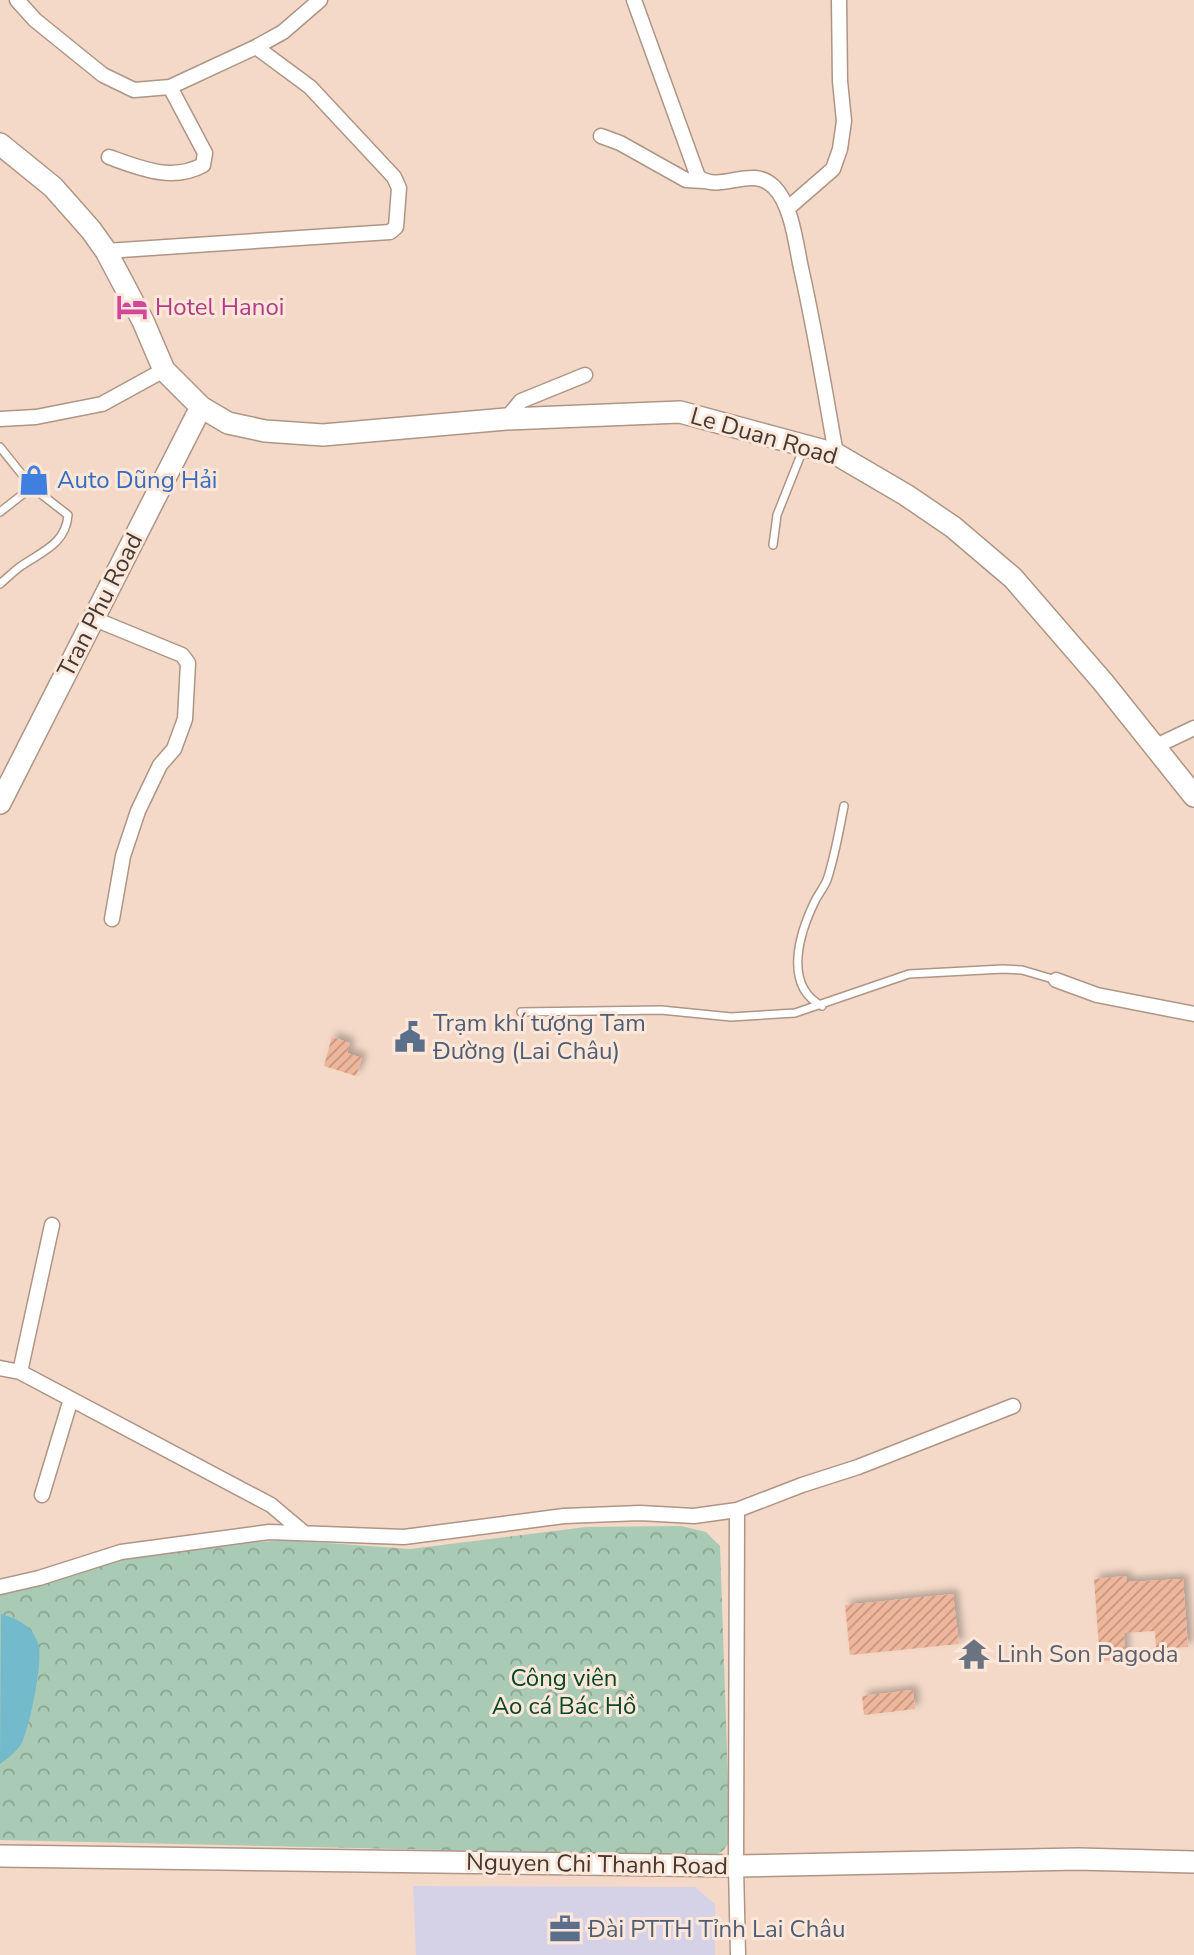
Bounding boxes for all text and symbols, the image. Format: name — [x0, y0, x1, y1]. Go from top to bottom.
hotel icon: Hotel Hanoi — [115, 290, 149, 324]
place label: Hotel Hanoi — [155, 291, 284, 323]
street label: Le Duan Road — [687, 400, 841, 472]
shop icon: Auto Dũng Hải — [17, 463, 51, 497]
place label: Auto Dũng Hải — [57, 464, 217, 496]
street label: Tran Phu Road — [50, 527, 150, 683]
place label: Trạm khí tượng Tam Đường (Lai Châu) — [432, 1007, 646, 1067]
public building icon: Trạm khí tượng Tam Đường (Lai Châu) — [393, 1020, 427, 1054]
temple icon: Linh Son Pagoda — [957, 1637, 991, 1671]
place label: Linh Son Pagoda — [997, 1638, 1178, 1670]
park label: Công viên Ao cá Bác Hồ — [492, 1662, 636, 1722]
street label: Nguyen Chi Thanh Road — [466, 1846, 728, 1882]
office icon: Đài PTTH Tỉnh Lai Châu — [548, 1912, 582, 1946]
place label: Đài PTTH Tỉnh Lai Châu — [587, 1913, 846, 1945]

